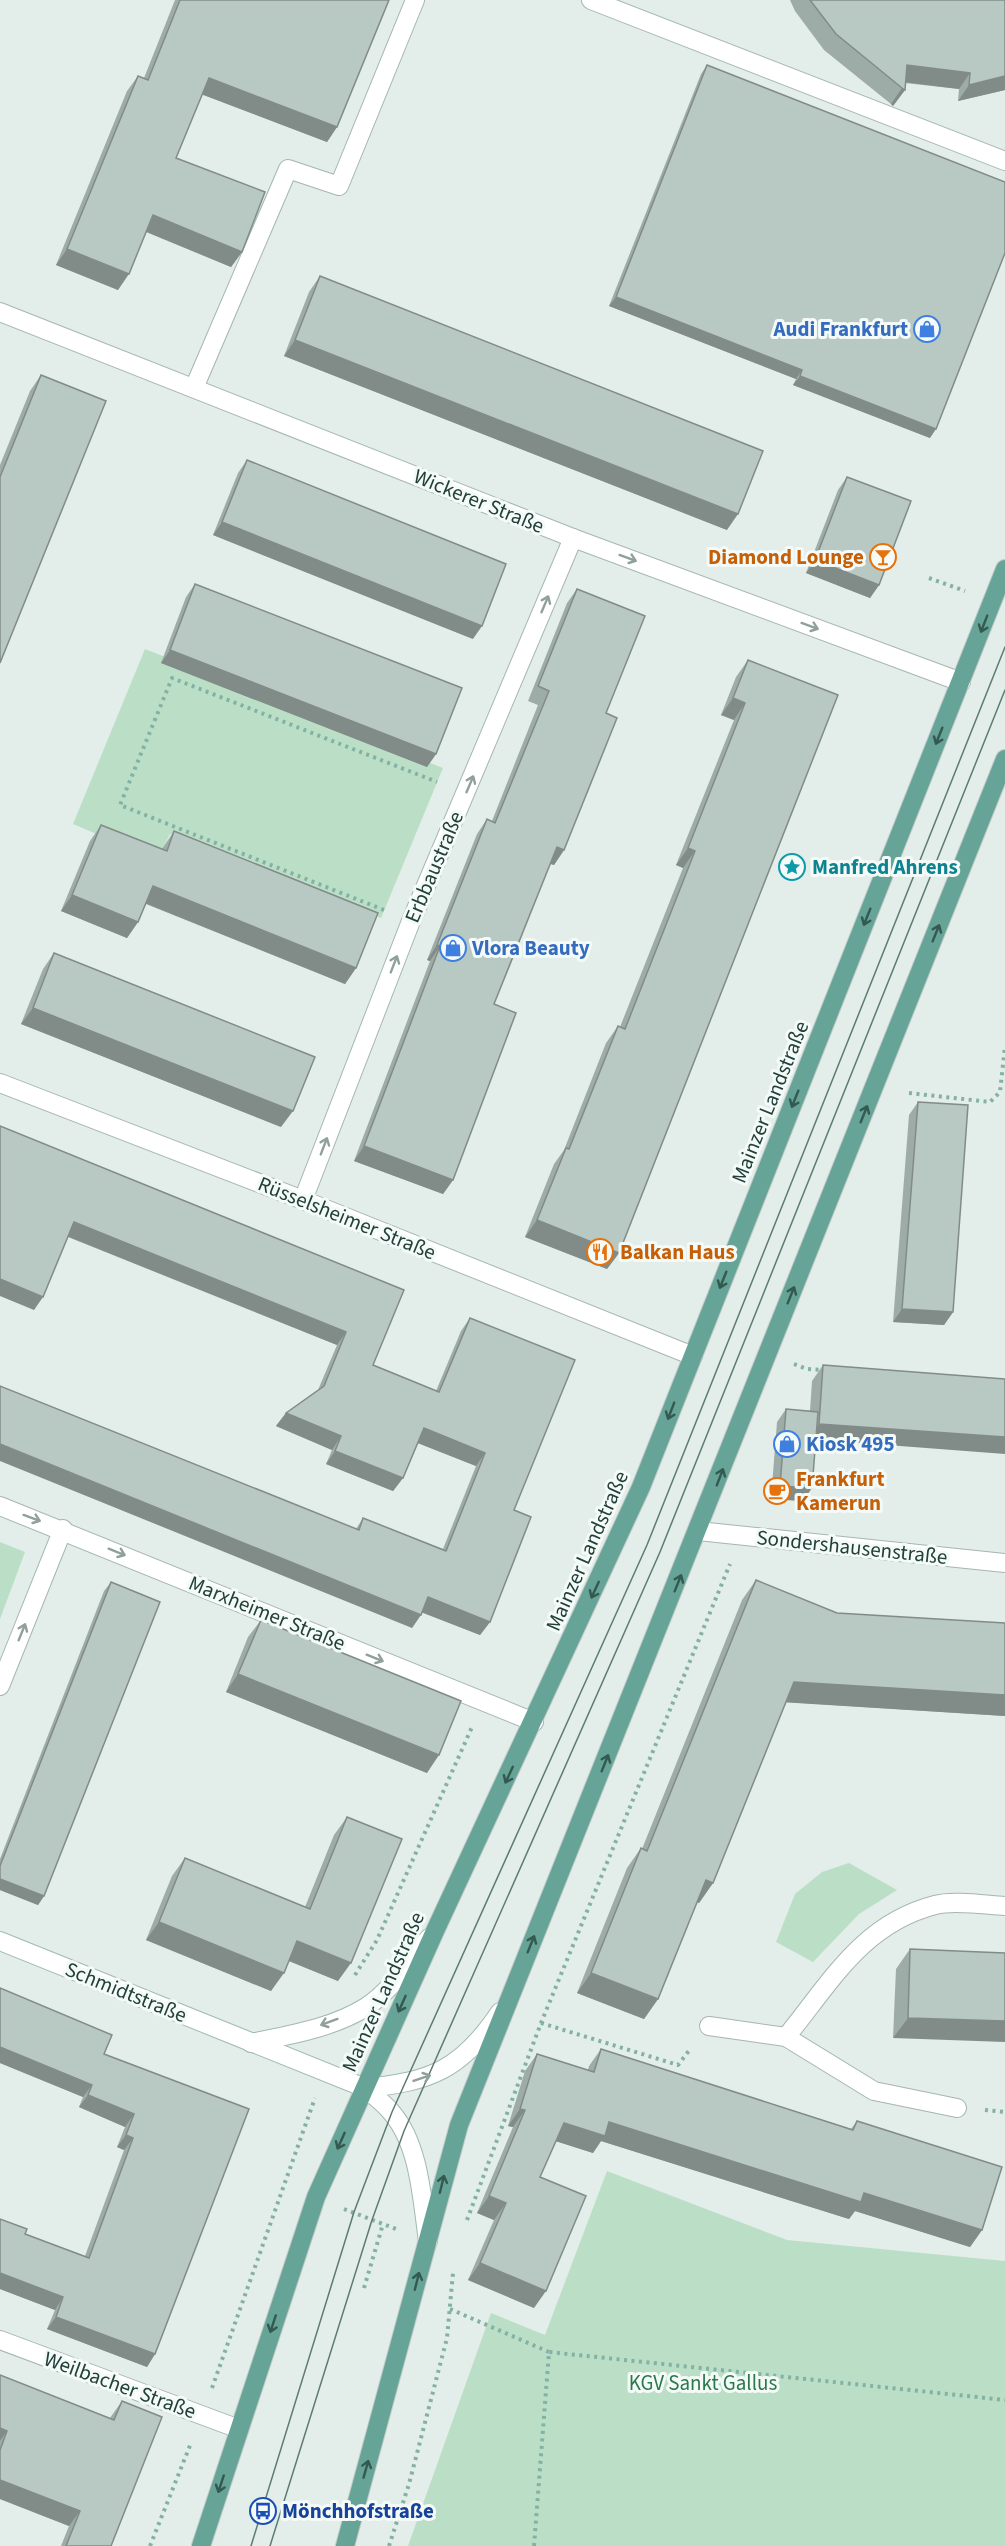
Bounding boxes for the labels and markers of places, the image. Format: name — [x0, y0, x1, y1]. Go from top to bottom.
place label: Audi Frankfurt — [773, 314, 908, 344]
shop icon: Audi Frankfurt — [912, 314, 942, 344]
place label: Diamond Lounge — [708, 542, 864, 572]
bar icon: Diamond Lounge — [868, 542, 898, 572]
place icon: Manfred Ahrens — [777, 852, 807, 882]
place label: Manfred Ahrens — [812, 852, 958, 882]
shop icon: Vlora Beauty — [438, 933, 468, 963]
place label: Vlora Beauty — [471, 933, 590, 963]
restaurant icon: Balkan Haus — [585, 1237, 615, 1267]
place label: Balkan Haus — [620, 1237, 735, 1267]
shop icon: Kiosk 495 — [772, 1429, 802, 1459]
place label: Kiosk 495 — [806, 1429, 895, 1459]
place label: Frankfurt Kamerun — [796, 1464, 884, 1518]
cafe icon: Frankfurt Kamerun — [762, 1476, 792, 1506]
bus stop icon: Mönchhofstraße — [248, 2496, 278, 2526]
place label: Mönchhofstraße — [282, 2496, 434, 2526]

